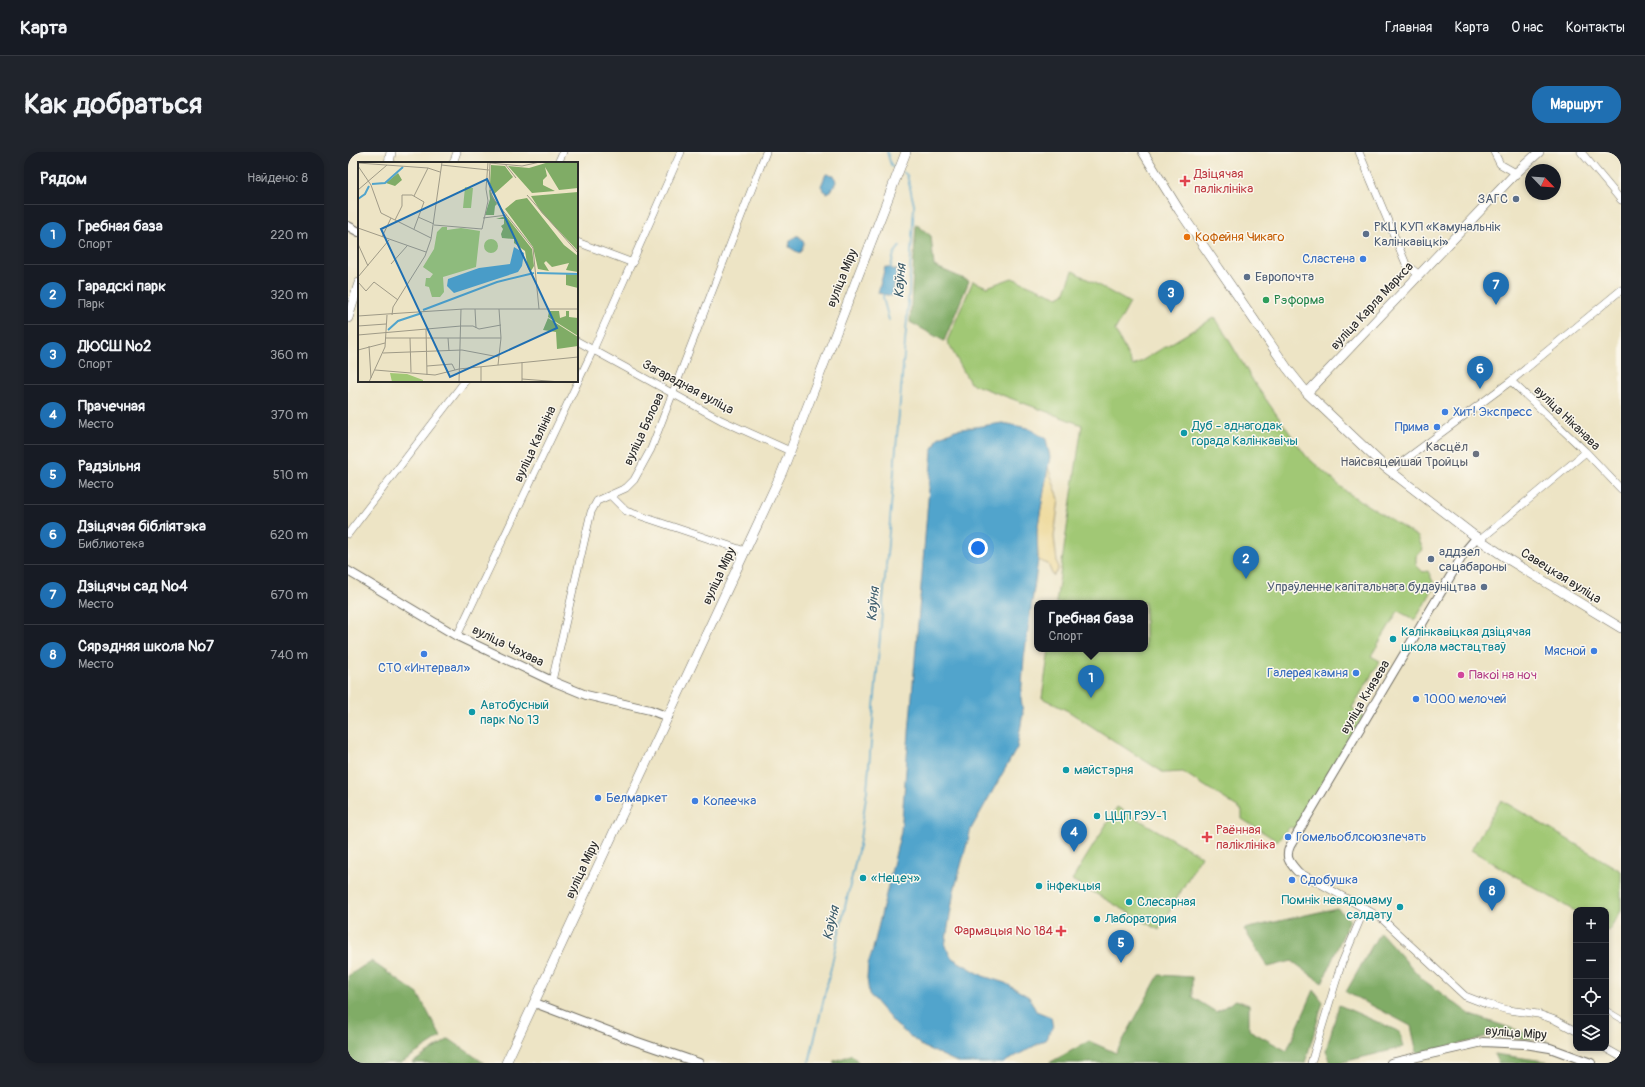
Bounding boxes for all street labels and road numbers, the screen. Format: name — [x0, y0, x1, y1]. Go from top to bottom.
street label: вуліца Міру — [823, 246, 861, 310]
street label: вуліца Карла Маркса — [1327, 259, 1417, 353]
street label: Загарадная вуліца — [640, 356, 736, 418]
street label: вуліца Ніканава — [1530, 382, 1604, 454]
street label: вуліца Бялова — [620, 390, 668, 468]
street label: вуліца Калініна — [510, 403, 560, 485]
street label: вуліца Міру — [699, 544, 739, 607]
street label: Савецкая вуліца — [1518, 545, 1604, 607]
street label: вуліца Чэхава — [469, 622, 547, 670]
street label: вуліца Князева — [1337, 657, 1393, 737]
street label: вуліца Міру — [562, 838, 602, 901]
street label: вуліца Міру — [1485, 1023, 1548, 1043]

